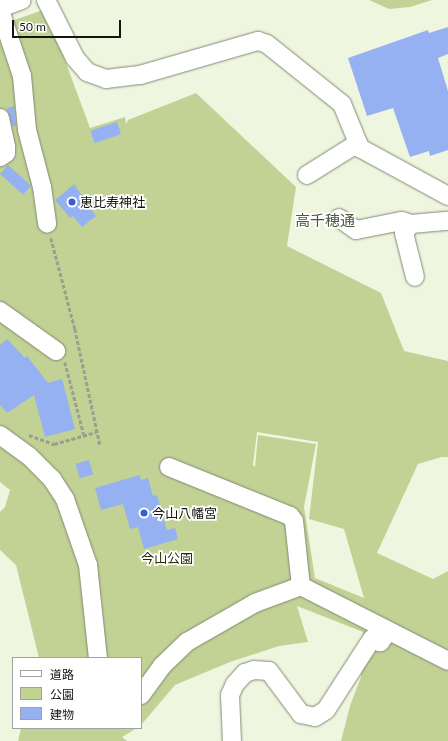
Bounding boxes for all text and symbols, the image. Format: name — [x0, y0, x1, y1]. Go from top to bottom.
scale bar — [14, 12, 123, 38]
text: 50 m — [19, 19, 46, 34]
place label: 恵比寿神社 — [80, 194, 145, 210]
marker: 恵比寿神社 — [67, 197, 77, 207]
district label: 高千穂通 — [295, 212, 355, 230]
place label: 今山八幡宮 — [152, 505, 217, 521]
marker: 今山八幡宮 — [139, 508, 149, 518]
park label: 今山公園 — [141, 550, 193, 566]
legend — [12, 657, 142, 729]
text: 道路 — [50, 667, 74, 682]
text: 公園 — [50, 687, 74, 702]
text: 建物 — [50, 707, 74, 722]

